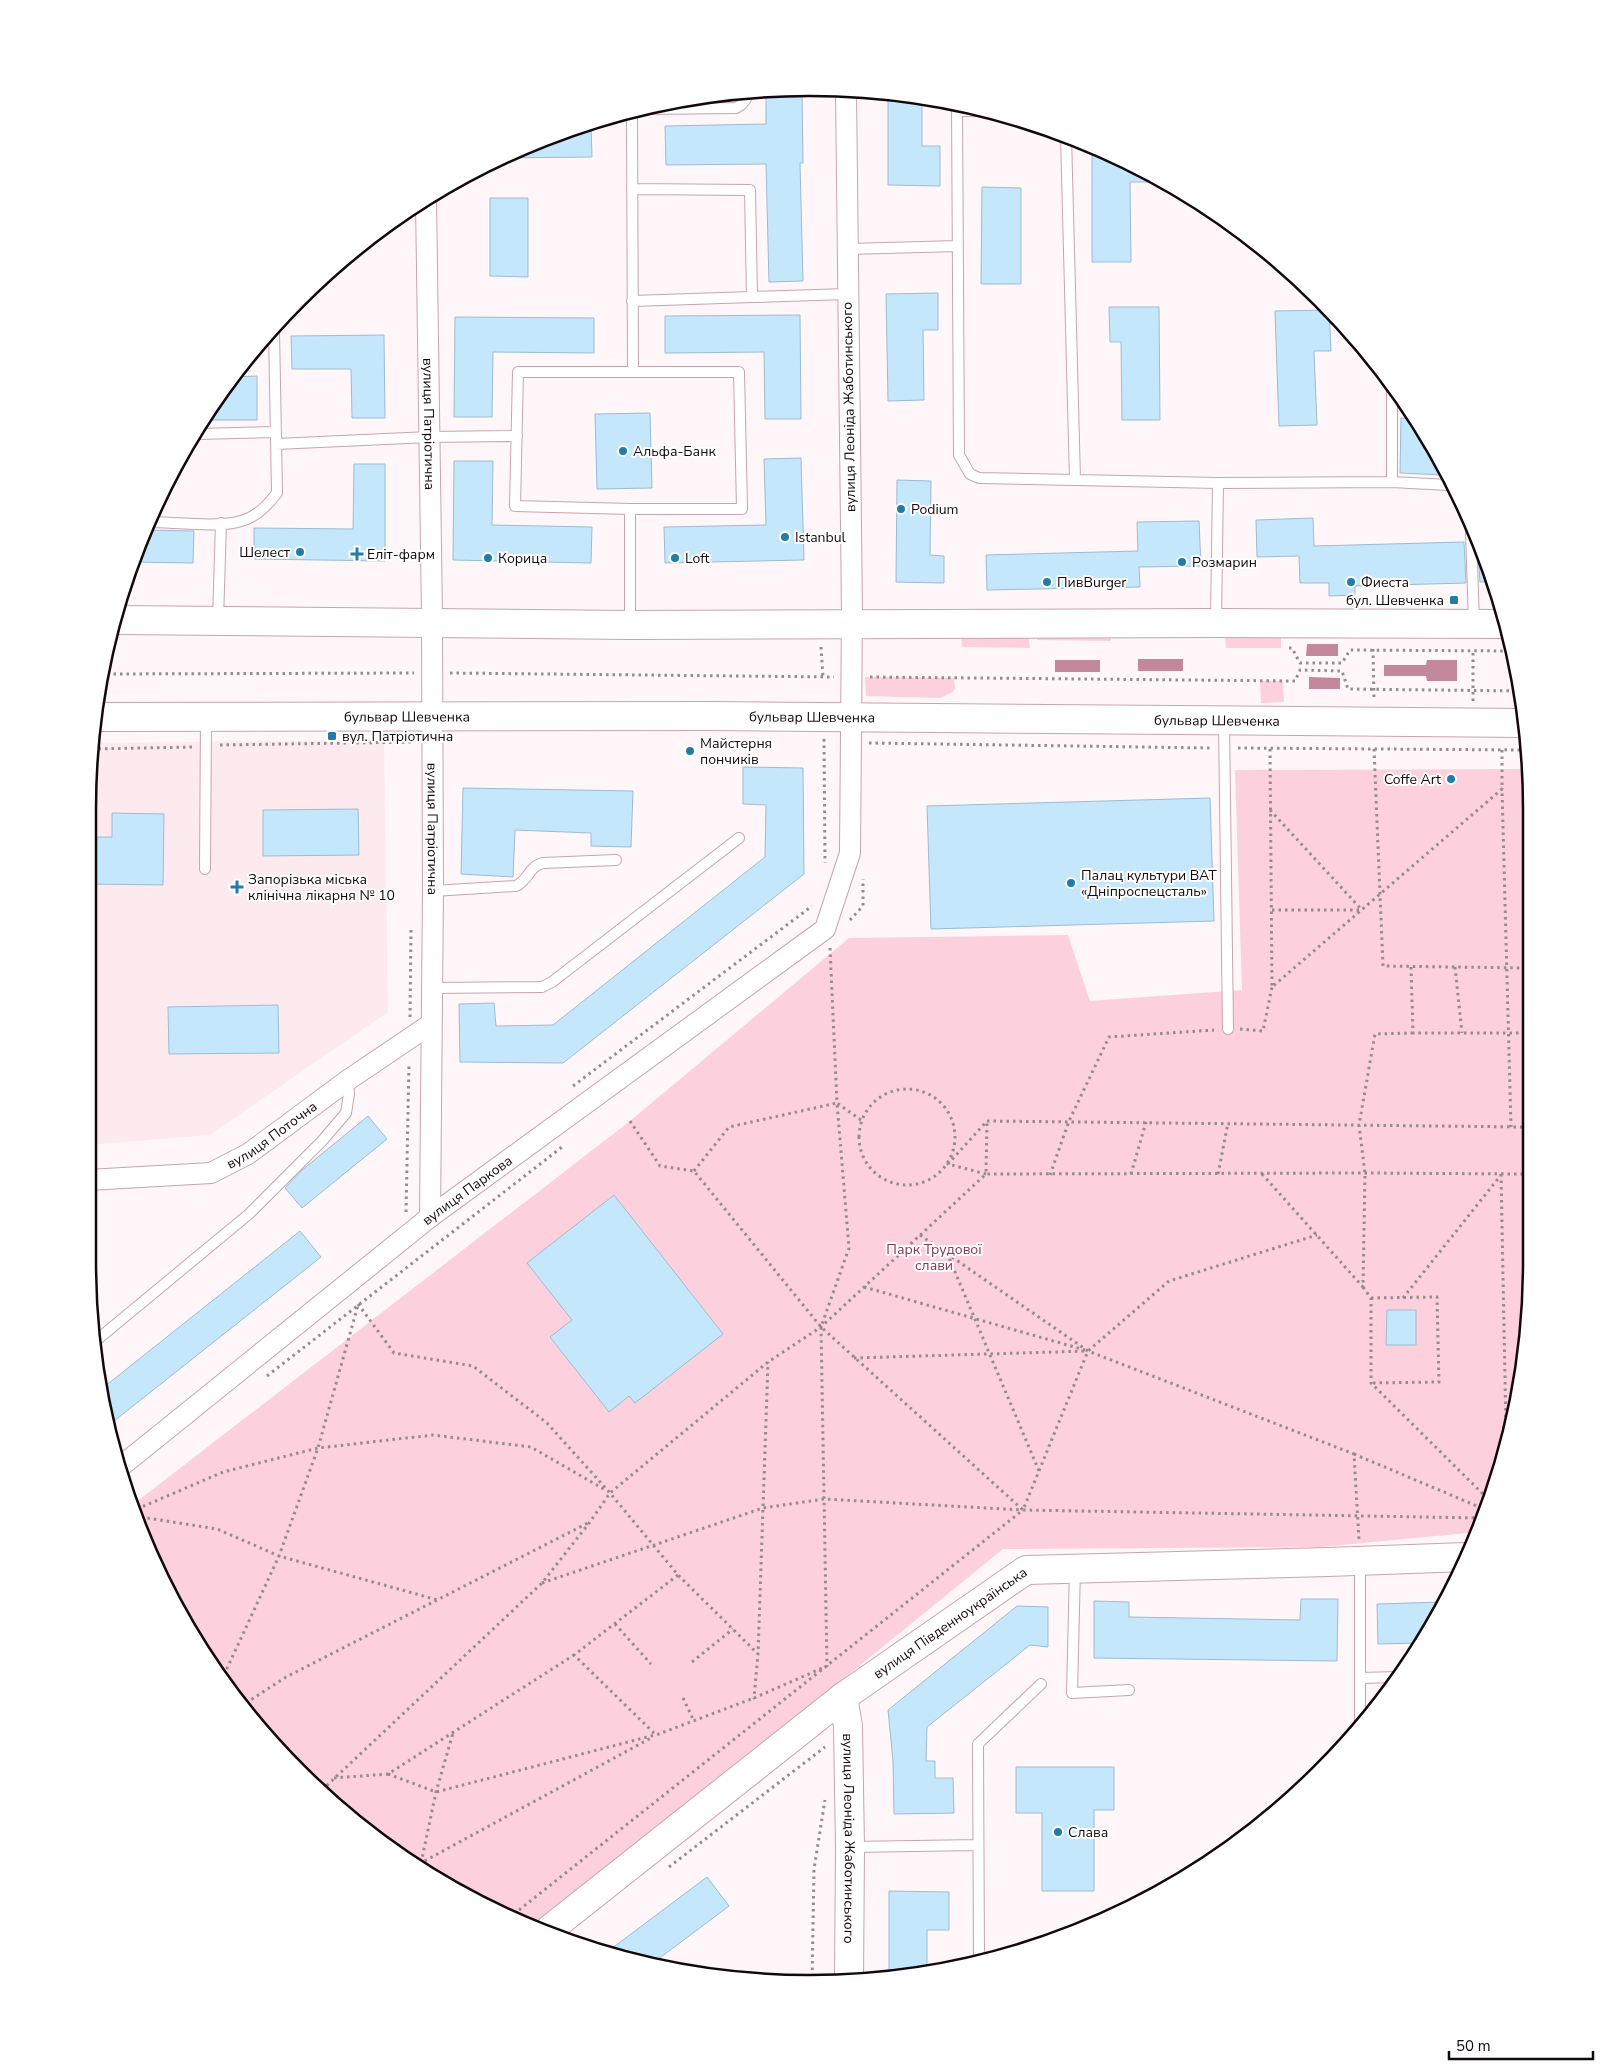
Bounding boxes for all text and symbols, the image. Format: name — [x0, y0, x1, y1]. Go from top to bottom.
street label: вулиця Леоніда Жаботинського — [838, 302, 860, 512]
street label: вулиця Патріотична — [419, 358, 440, 490]
place label: Альфа-Банк — [633, 442, 716, 461]
marker: Альфа-Банк — [617, 445, 629, 457]
place label: Podium — [911, 500, 959, 519]
marker: Podium — [895, 503, 907, 515]
place label: Istanbul — [795, 528, 847, 547]
marker: Istanbul — [779, 531, 791, 543]
place label: Шелест — [239, 543, 291, 562]
place label: Еліт-фарм — [367, 545, 435, 564]
marker: Шелест — [294, 546, 306, 558]
marker: Еліт-фарм — [351, 548, 363, 560]
place label: Корица — [498, 549, 547, 568]
place label: Loft — [685, 549, 710, 568]
marker: Корица — [482, 552, 494, 564]
marker: Loft — [669, 552, 681, 564]
place label: Розмарин — [1192, 553, 1257, 572]
marker: Розмарин — [1176, 556, 1188, 568]
place label: ПивBurger — [1057, 573, 1126, 592]
place label: Фиеста — [1361, 573, 1409, 592]
marker: ПивBurger — [1041, 576, 1053, 588]
marker: Фиеста — [1345, 576, 1357, 588]
place label: бул. Шевченка — [1346, 591, 1444, 610]
marker: бул. Шевченка — [1448, 594, 1460, 606]
street label: бульвар Шевченка — [344, 707, 470, 726]
street label: бульвар Шевченка — [749, 707, 875, 727]
street label: бульвар Шевченка — [1154, 710, 1280, 730]
place label: вул. Патріотична — [342, 727, 453, 746]
marker: вул. Патріотична — [326, 730, 338, 742]
place label: Майстерня пончиків — [700, 734, 772, 769]
marker: Майстерня пончиків — [684, 745, 696, 757]
street label: вулиця Патріотична — [423, 763, 443, 895]
place label: Coffe Art — [1384, 770, 1441, 789]
marker: Coffe Art — [1445, 773, 1457, 785]
place label: Палац культури ВАТ «Дніпроспецсталь» — [1081, 866, 1217, 901]
place label: Запорізька міська клінічна лікарня № 10 — [248, 870, 395, 905]
marker: Палац культури ВАТ «Дніпроспецсталь» — [1065, 877, 1077, 889]
marker: Запорізька міська клінічна лікарня № 10 — [230, 880, 244, 894]
street label: вулиця Поточна — [223, 1097, 321, 1173]
street label: вулиця Паркова — [418, 1151, 516, 1229]
park label: Парк Трудової слави — [886, 1240, 982, 1275]
street label: вулиця Південноукраїнська — [869, 1563, 1031, 1683]
street label: вулиця Леоніда Жаботинського — [839, 1733, 860, 1944]
place label: Слава — [1068, 1823, 1108, 1842]
marker: Слава — [1052, 1826, 1064, 1838]
scale bar — [1449, 2028, 1593, 2060]
text: 50 m — [1456, 2036, 1491, 2056]

